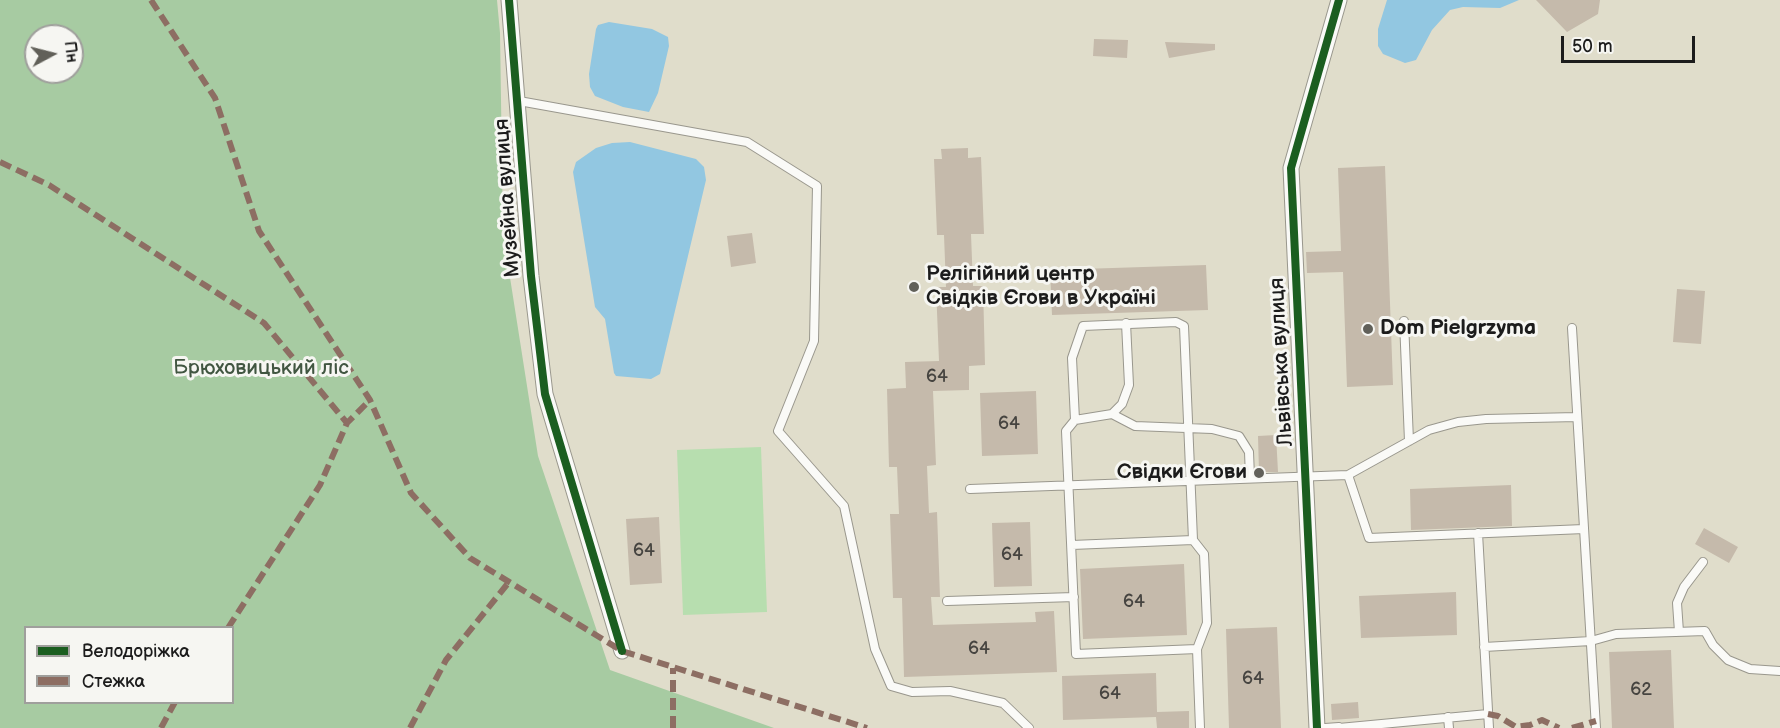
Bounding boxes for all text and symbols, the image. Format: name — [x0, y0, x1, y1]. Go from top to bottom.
north arrow — [24, 24, 84, 84]
scale bar — [1564, 24, 1698, 62]
text: 50 m — [1572, 36, 1613, 57]
text: Пн — [60, 40, 81, 64]
street label: Музейна вулиця — [490, 118, 526, 278]
place label: Релігійний центр Свідків Єгови в Україні — [926, 262, 1156, 312]
street label: Львівська вулиця — [1265, 277, 1299, 447]
marker: Релігійний центр Свідків Єгови в Україні — [907, 280, 921, 294]
place label: Dom Pielgrzyma — [1380, 316, 1536, 342]
marker: Dom Pielgrzyma — [1361, 322, 1375, 336]
park label: Брюховицький ліс — [173, 356, 349, 382]
house number: 64 — [926, 366, 948, 388]
house number: 64 — [998, 413, 1020, 435]
place label: Свідки Єгови — [1117, 460, 1247, 486]
marker: Свідки Єгови — [1252, 466, 1266, 480]
house number: 64 — [633, 540, 655, 562]
house number: 64 — [1001, 544, 1023, 566]
house number: 64 — [1123, 591, 1145, 613]
legend — [24, 626, 234, 704]
house number: 64 — [968, 638, 990, 660]
text: Велодоріжка — [82, 641, 190, 662]
house number: 64 — [1242, 668, 1264, 690]
text: Стежка — [82, 671, 145, 692]
house number: 62 — [1630, 679, 1652, 701]
house number: 64 — [1099, 683, 1121, 705]

